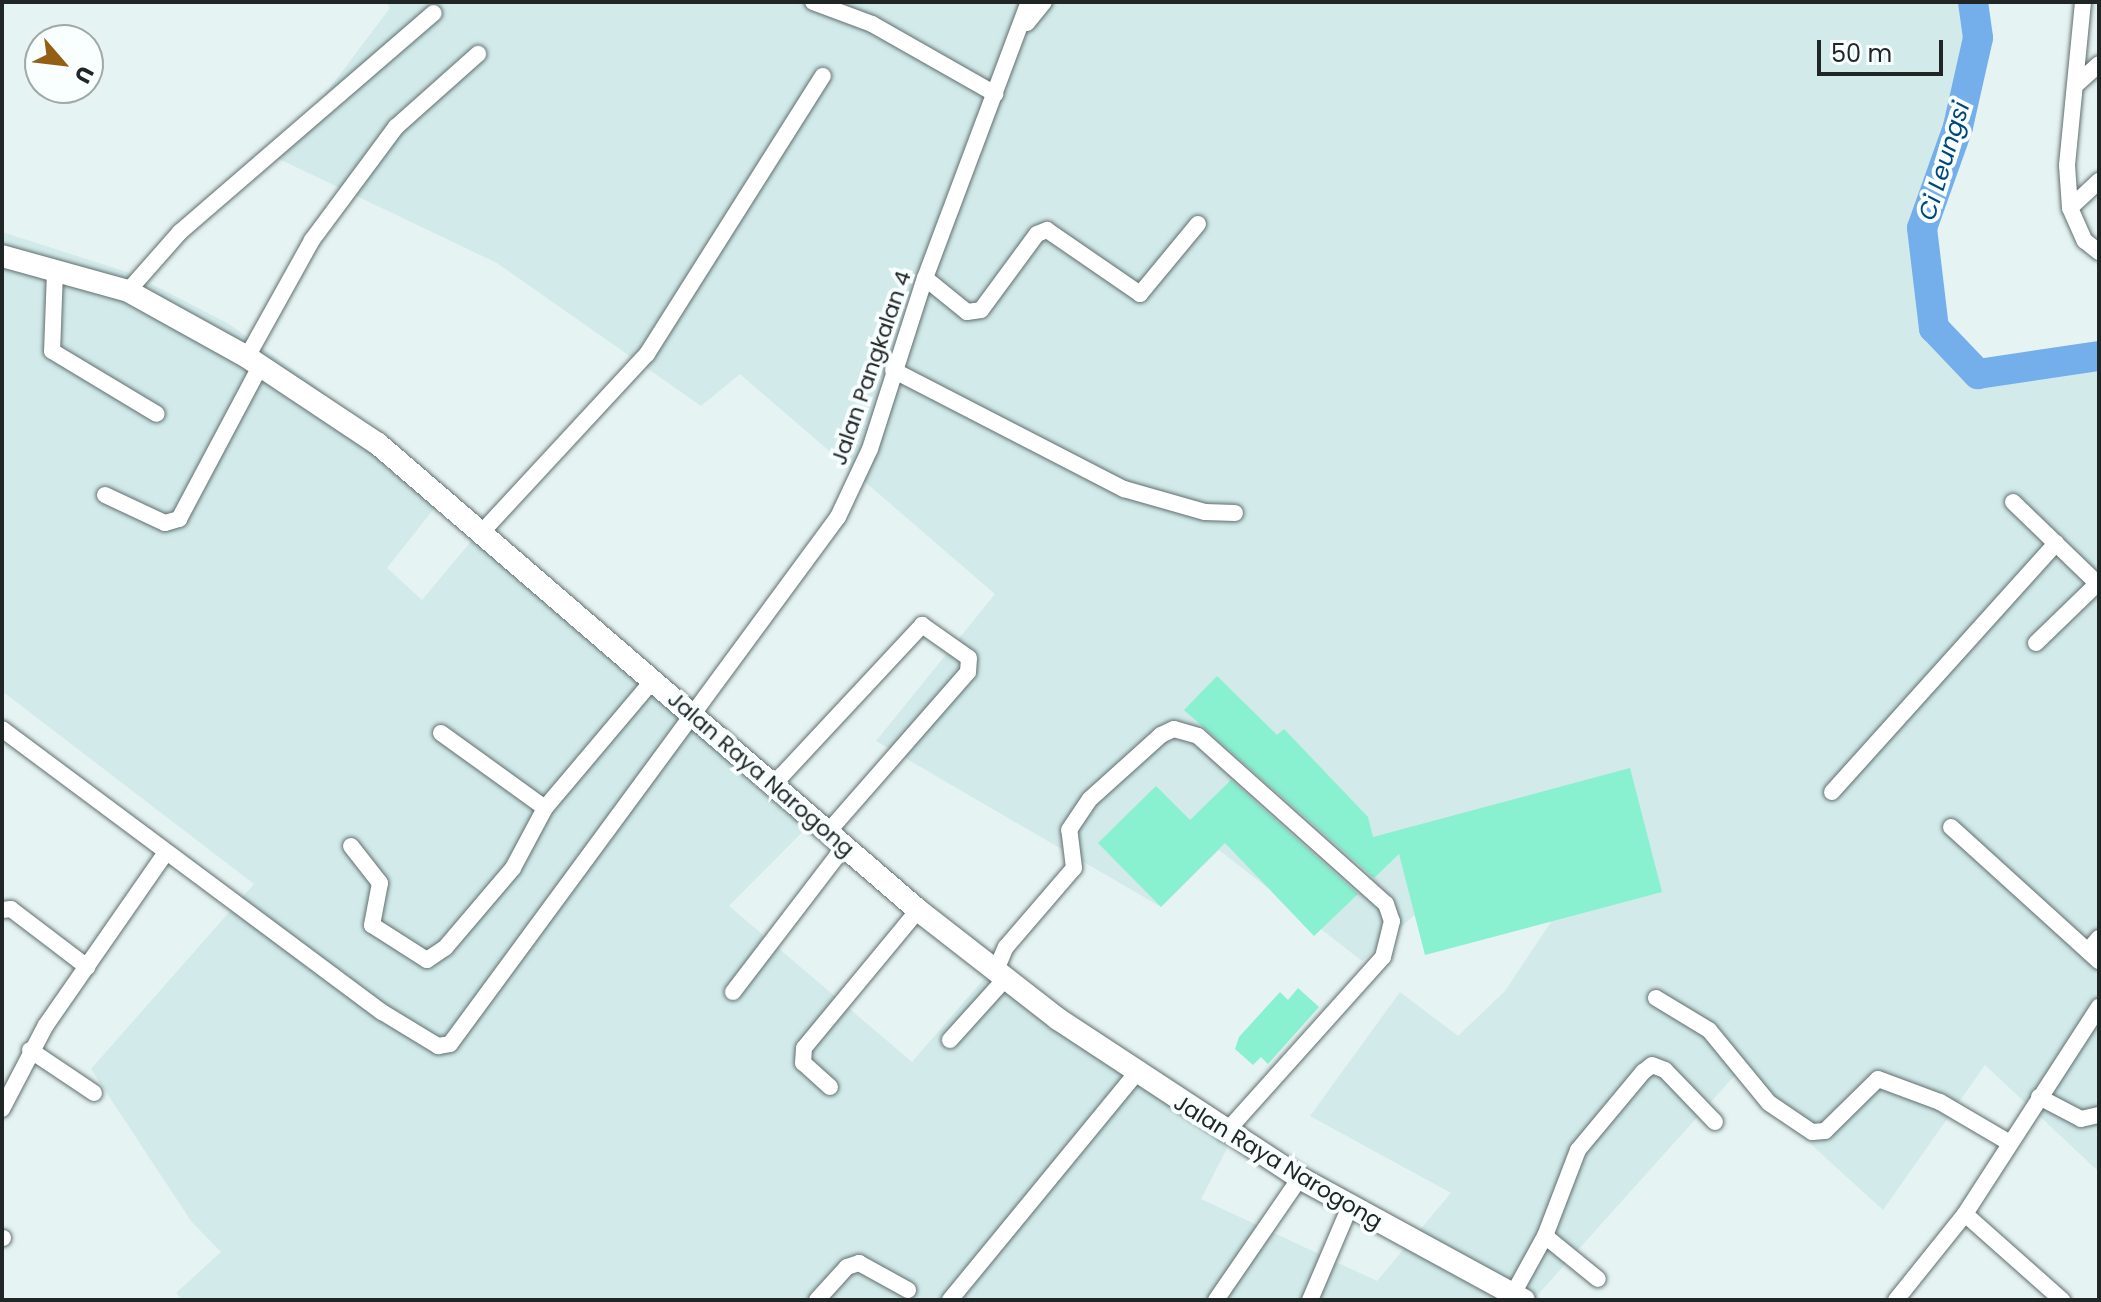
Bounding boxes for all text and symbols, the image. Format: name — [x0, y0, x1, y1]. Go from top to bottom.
north arrow — [24, 24, 104, 104]
scale bar — [1821, 24, 1947, 74]
text: 50 m — [1831, 37, 1892, 70]
text: U — [67, 60, 101, 89]
water label: Ci Leungsi — [1912, 98, 1976, 224]
street label: Jalan Pangkalan 4 — [825, 267, 917, 469]
street label: Jalan Raya Narogong — [662, 686, 860, 862]
street label: Jalan Raya Narogong — [1169, 1089, 1387, 1235]

